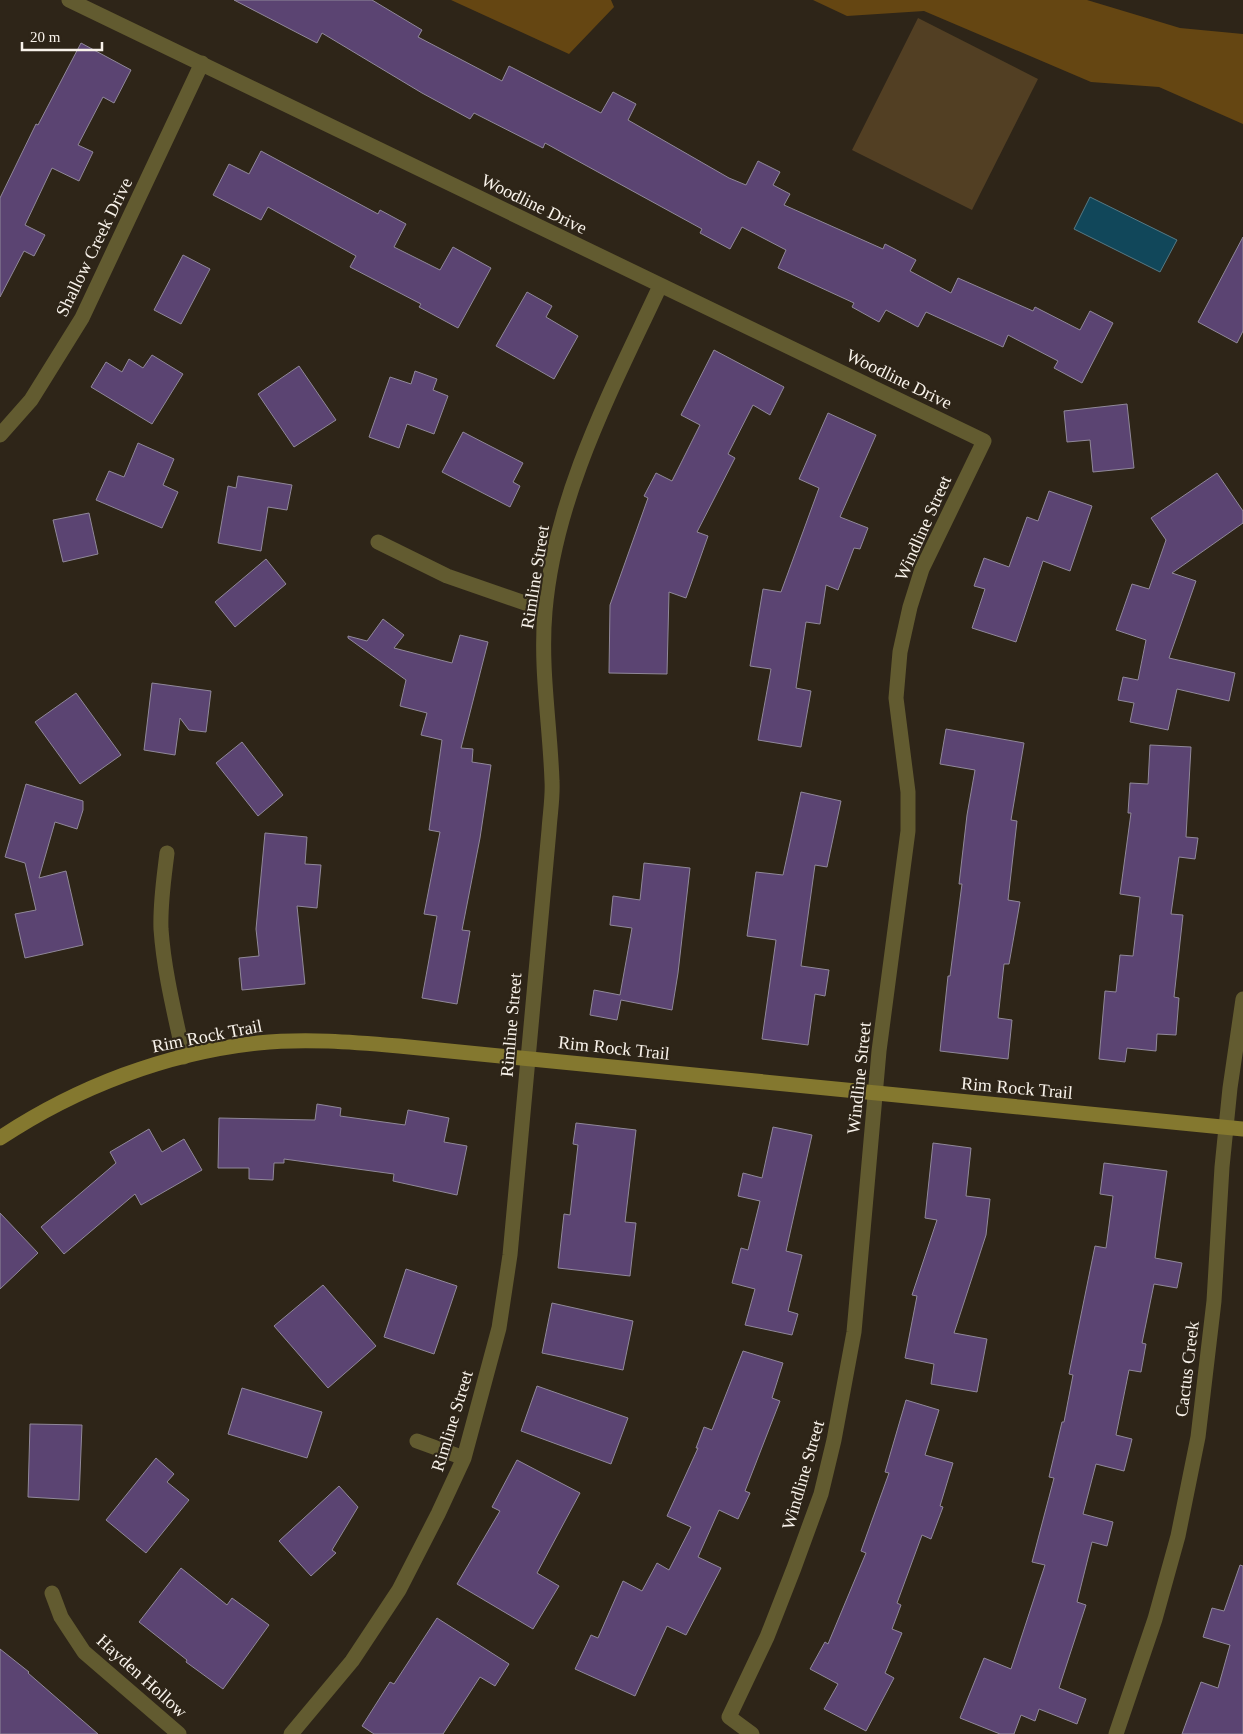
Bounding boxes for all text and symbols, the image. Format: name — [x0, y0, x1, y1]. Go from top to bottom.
scale bar — [22, 20, 102, 52]
text: 20 m — [30, 29, 61, 45]
street label: Woodline Drive — [478, 170, 590, 238]
street label: Shallow Creek Drive — [52, 174, 136, 320]
street label: Woodline Drive — [843, 345, 955, 413]
street label: Windline Street — [891, 472, 955, 584]
street label: Rimline Street — [517, 524, 553, 630]
street label: Rimline Street — [496, 972, 526, 1078]
street label: Rim Rock Trail — [150, 1015, 264, 1057]
street label: Windline Street — [843, 1021, 875, 1135]
street label: Rim Rock Trail — [557, 1032, 671, 1064]
street label: Rim Rock Trail — [960, 1073, 1074, 1103]
street label: Cactus Creek — [1171, 1320, 1203, 1418]
street label: Rimline Street — [427, 1368, 477, 1474]
street label: Windline Street — [778, 1418, 828, 1532]
street label: Hayden Hollow — [93, 1630, 191, 1722]

